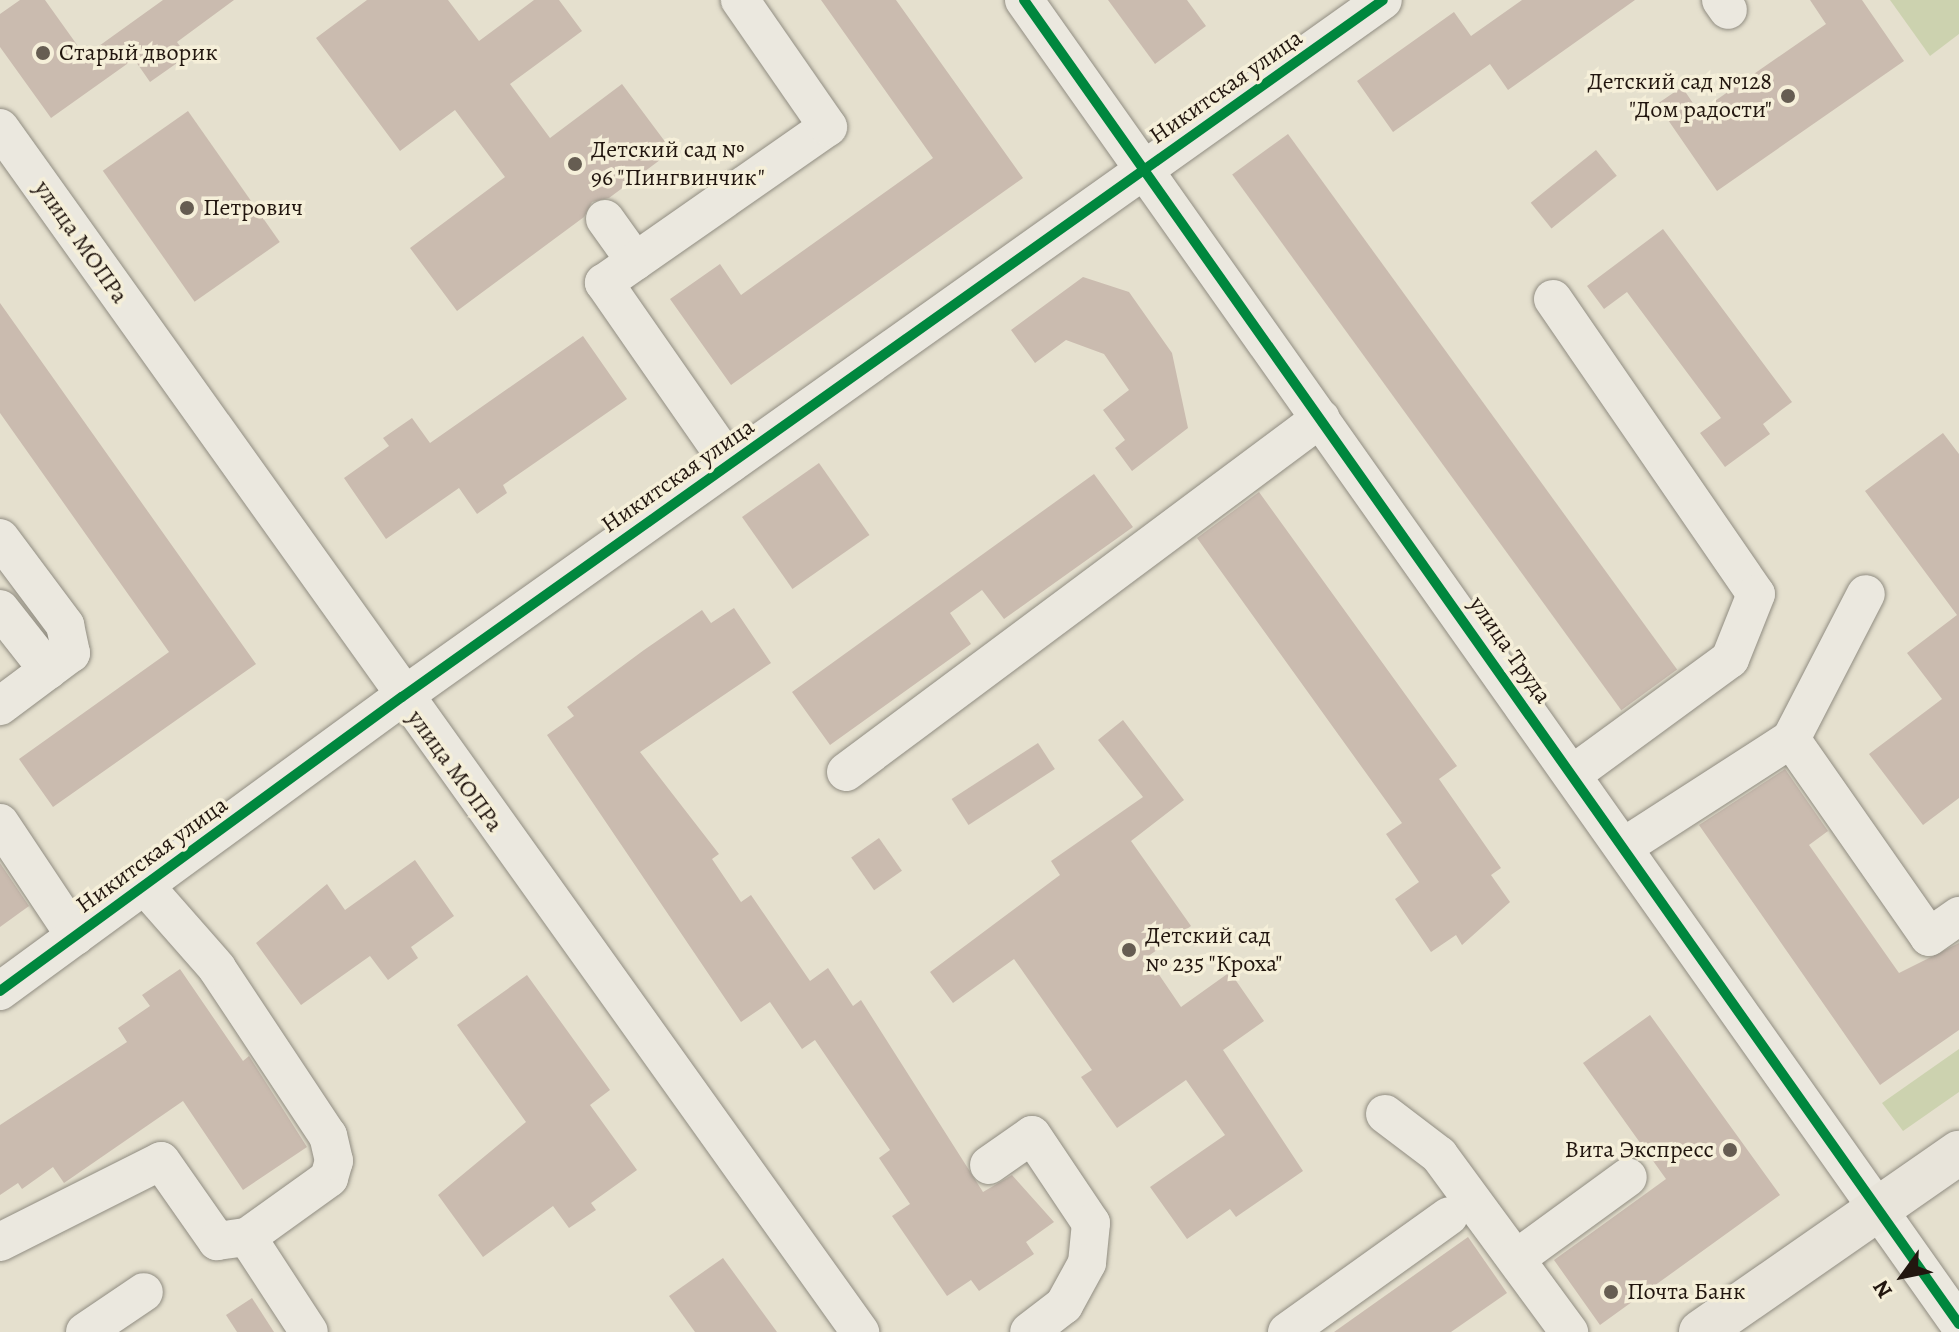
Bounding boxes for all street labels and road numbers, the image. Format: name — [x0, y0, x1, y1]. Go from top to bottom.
street label: Никитская улица — [1144, 24, 1308, 150]
street label: улица МОПРа — [28, 175, 134, 309]
street label: Никитская улица — [596, 413, 760, 539]
street label: улица Труда — [1463, 591, 1557, 709]
street label: улица МОПРа — [401, 704, 509, 838]
street label: Никитская улица — [71, 790, 233, 920]

